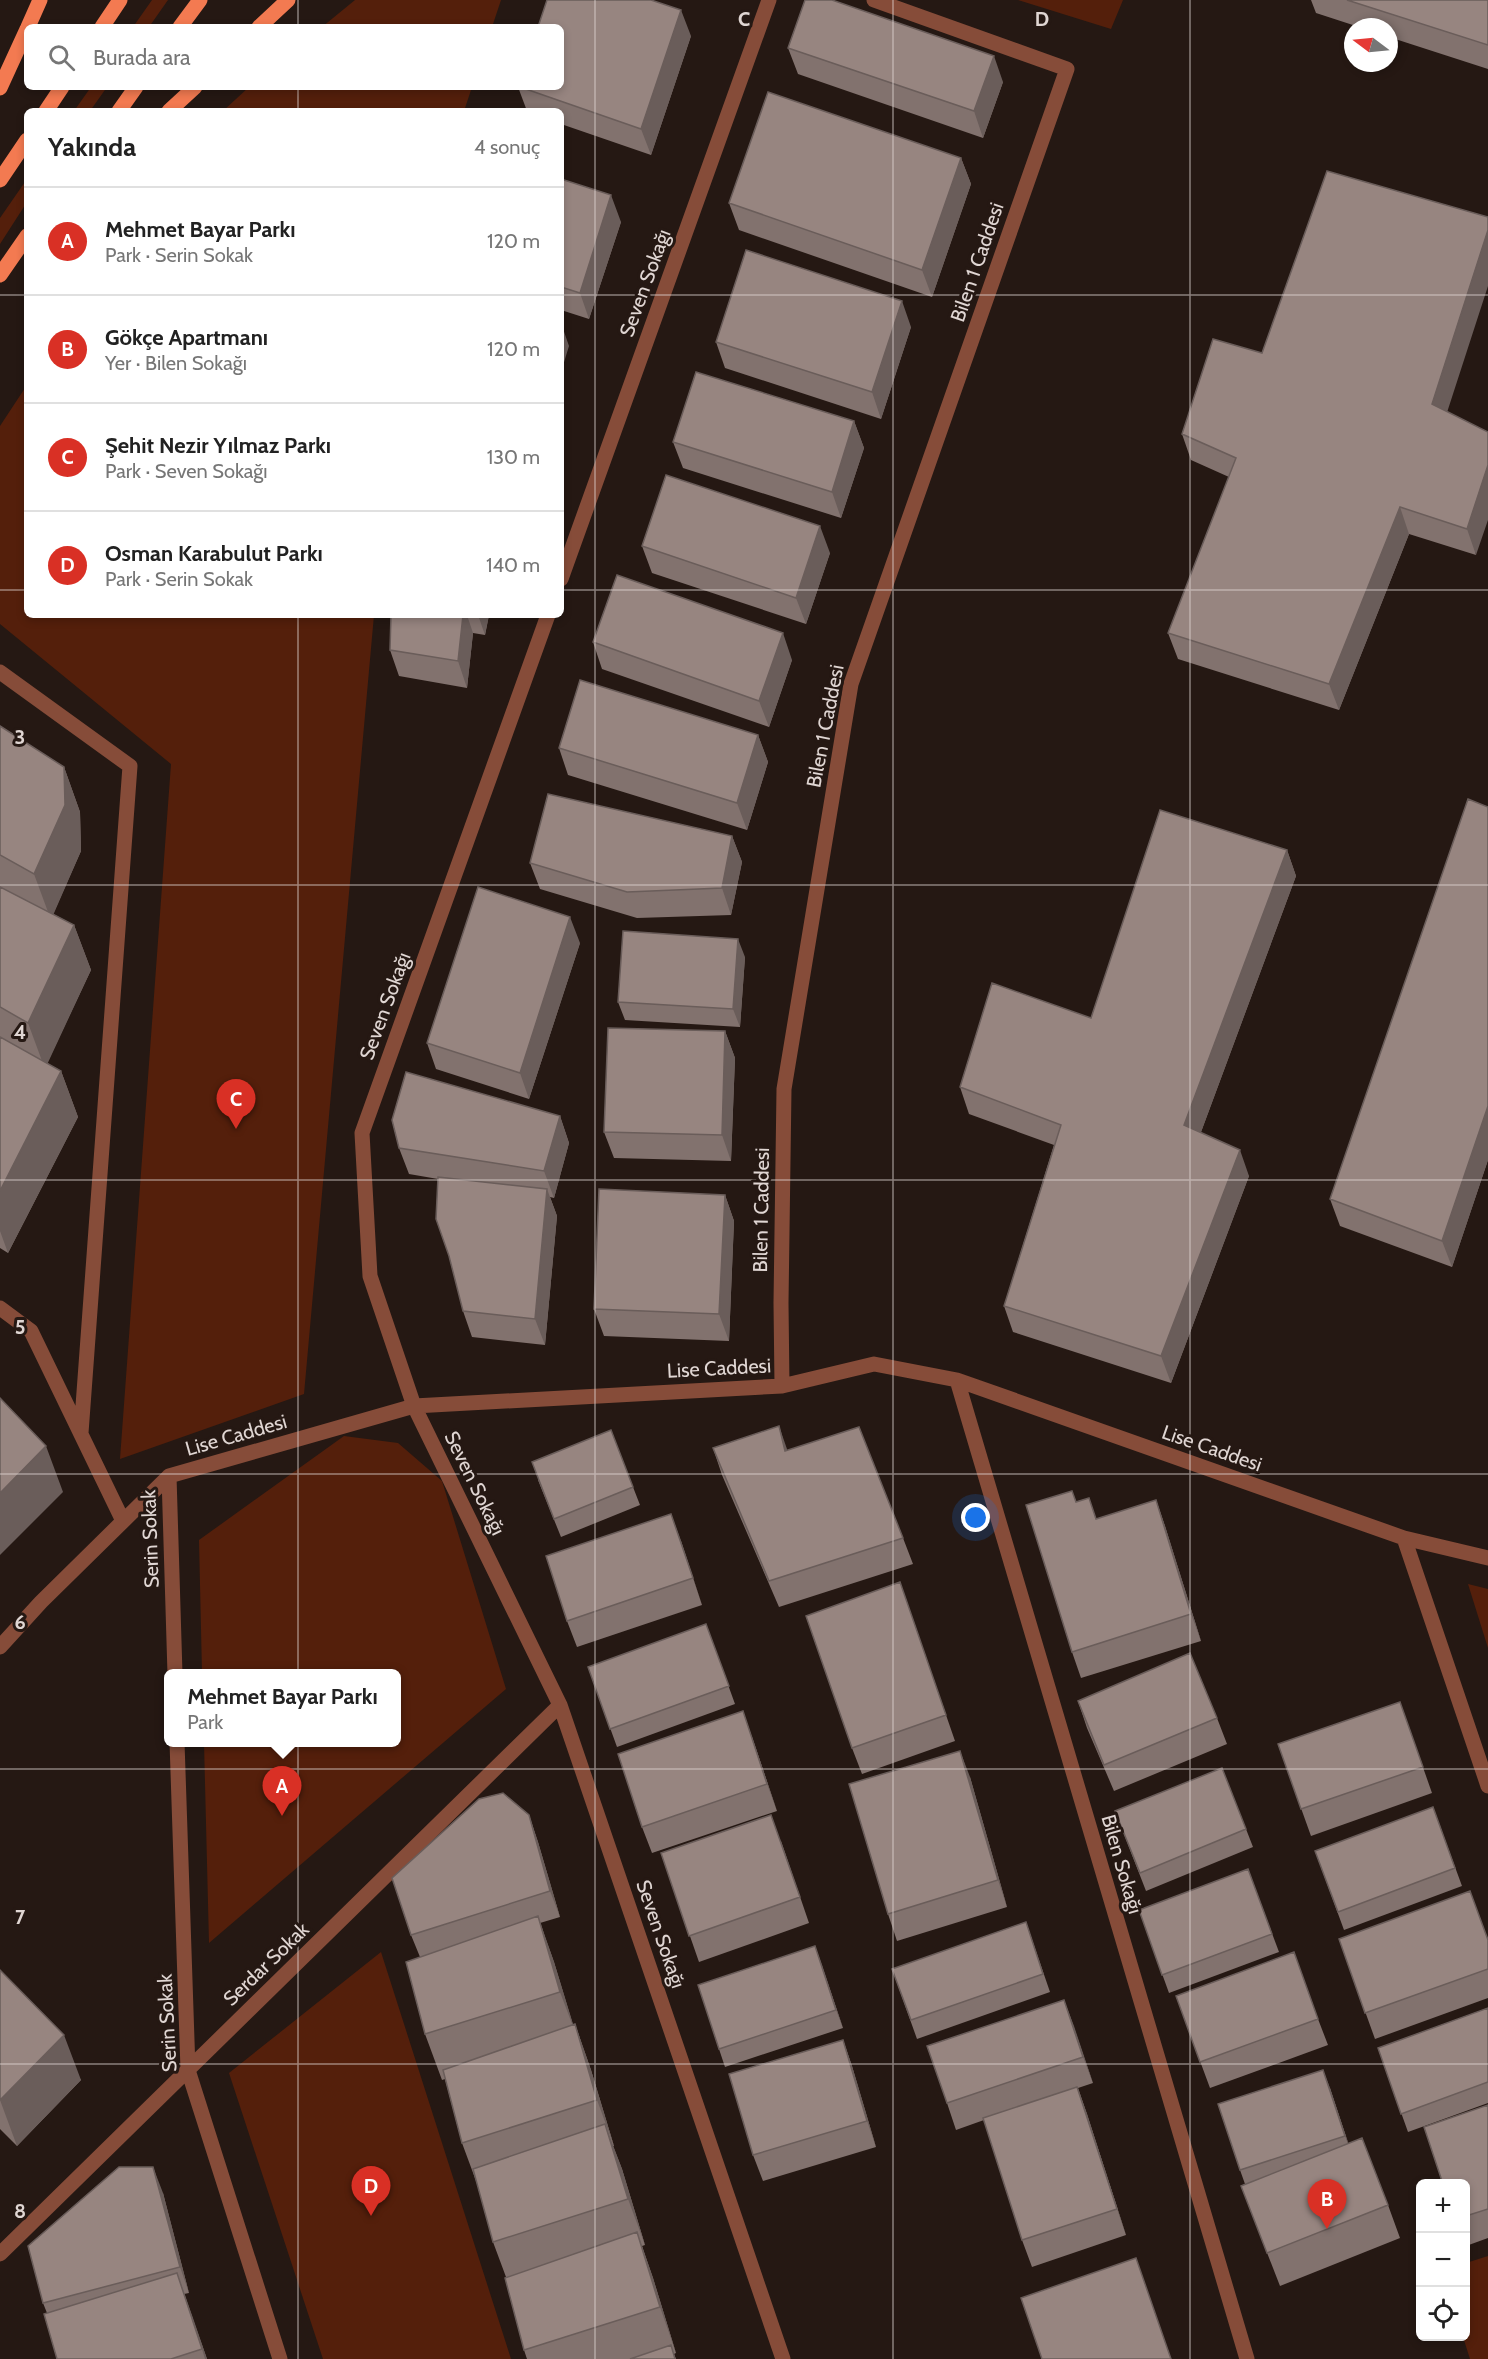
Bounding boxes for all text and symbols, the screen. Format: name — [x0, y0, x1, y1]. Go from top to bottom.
text: C — [738, 7, 750, 31]
text: D — [1035, 7, 1049, 31]
north arrow — [1344, 18, 1398, 72]
search box — [24, 24, 564, 90]
icon: search — [45, 41, 78, 74]
text: Burada ara — [93, 44, 191, 71]
text: Yakında — [48, 131, 136, 163]
text: 4 sonuç — [474, 135, 540, 159]
street label: Bilen 1 Caddesi — [945, 199, 1009, 325]
text: Mehmet Bayar Parkı — [105, 216, 296, 243]
street label: Seven Sokağı — [614, 226, 676, 340]
text: A — [61, 229, 74, 253]
text: 120 m — [487, 229, 540, 253]
text: Park · Serin Sokak — [105, 243, 253, 267]
text: Gökçe Apartmanı — [105, 324, 268, 351]
text: B — [61, 337, 74, 361]
text: 120 m — [487, 337, 540, 361]
text: Yer · Bilen Sokağı — [105, 351, 247, 375]
text: Şehit Nezir Yılmaz Parkı — [105, 432, 331, 459]
text: C — [61, 445, 74, 469]
text: 130 m — [487, 445, 540, 469]
text: Park · Seven Sokağı — [105, 459, 268, 483]
text: Osman Karabulut Parkı — [105, 540, 323, 567]
text: D — [60, 553, 75, 577]
text: 140 m — [486, 553, 540, 577]
text: Park · Serin Sokak — [105, 567, 253, 591]
street label: Bilen 1 Caddesi — [801, 663, 849, 789]
text: 3 — [15, 725, 25, 749]
street label: Seven Sokağı — [354, 949, 416, 1063]
text: 4 — [14, 1020, 26, 1044]
pin: C — [216, 1080, 256, 1129]
street label: Bilen 1 Caddesi — [748, 1147, 774, 1273]
text: 5 — [15, 1315, 25, 1339]
street label: Lise Caddesi — [666, 1353, 772, 1383]
street label: Lise Caddesi — [183, 1409, 289, 1461]
street label: Lise Caddesi — [1159, 1420, 1265, 1476]
street label: Seven Sokağı — [439, 1427, 511, 1539]
street label: Serin Sokak — [136, 1489, 164, 1589]
your location — [961, 1503, 990, 1532]
text: 6 — [14, 1610, 26, 1634]
popup — [164, 1669, 401, 1747]
text: Mehmet Bayar Parkı — [187, 1683, 378, 1710]
text: Park — [187, 1710, 223, 1734]
pin: A — [262, 1766, 302, 1816]
street label: Bilen Sokağı — [1096, 1812, 1148, 1916]
street label: Seven Sokağı — [631, 1877, 691, 1991]
text: 7 — [15, 1905, 26, 1929]
street label: Serdar Sokak — [218, 1917, 314, 2011]
street label: Serin Sokak — [152, 1973, 182, 2073]
pin: D — [352, 2166, 391, 2216]
map controls — [1416, 2179, 1470, 2341]
button: + — [1416, 2179, 1470, 2233]
pin: B — [1308, 2180, 1346, 2229]
text: 8 — [14, 2199, 26, 2223]
button: − — [1416, 2233, 1470, 2287]
button: locate — [1416, 2287, 1470, 2341]

